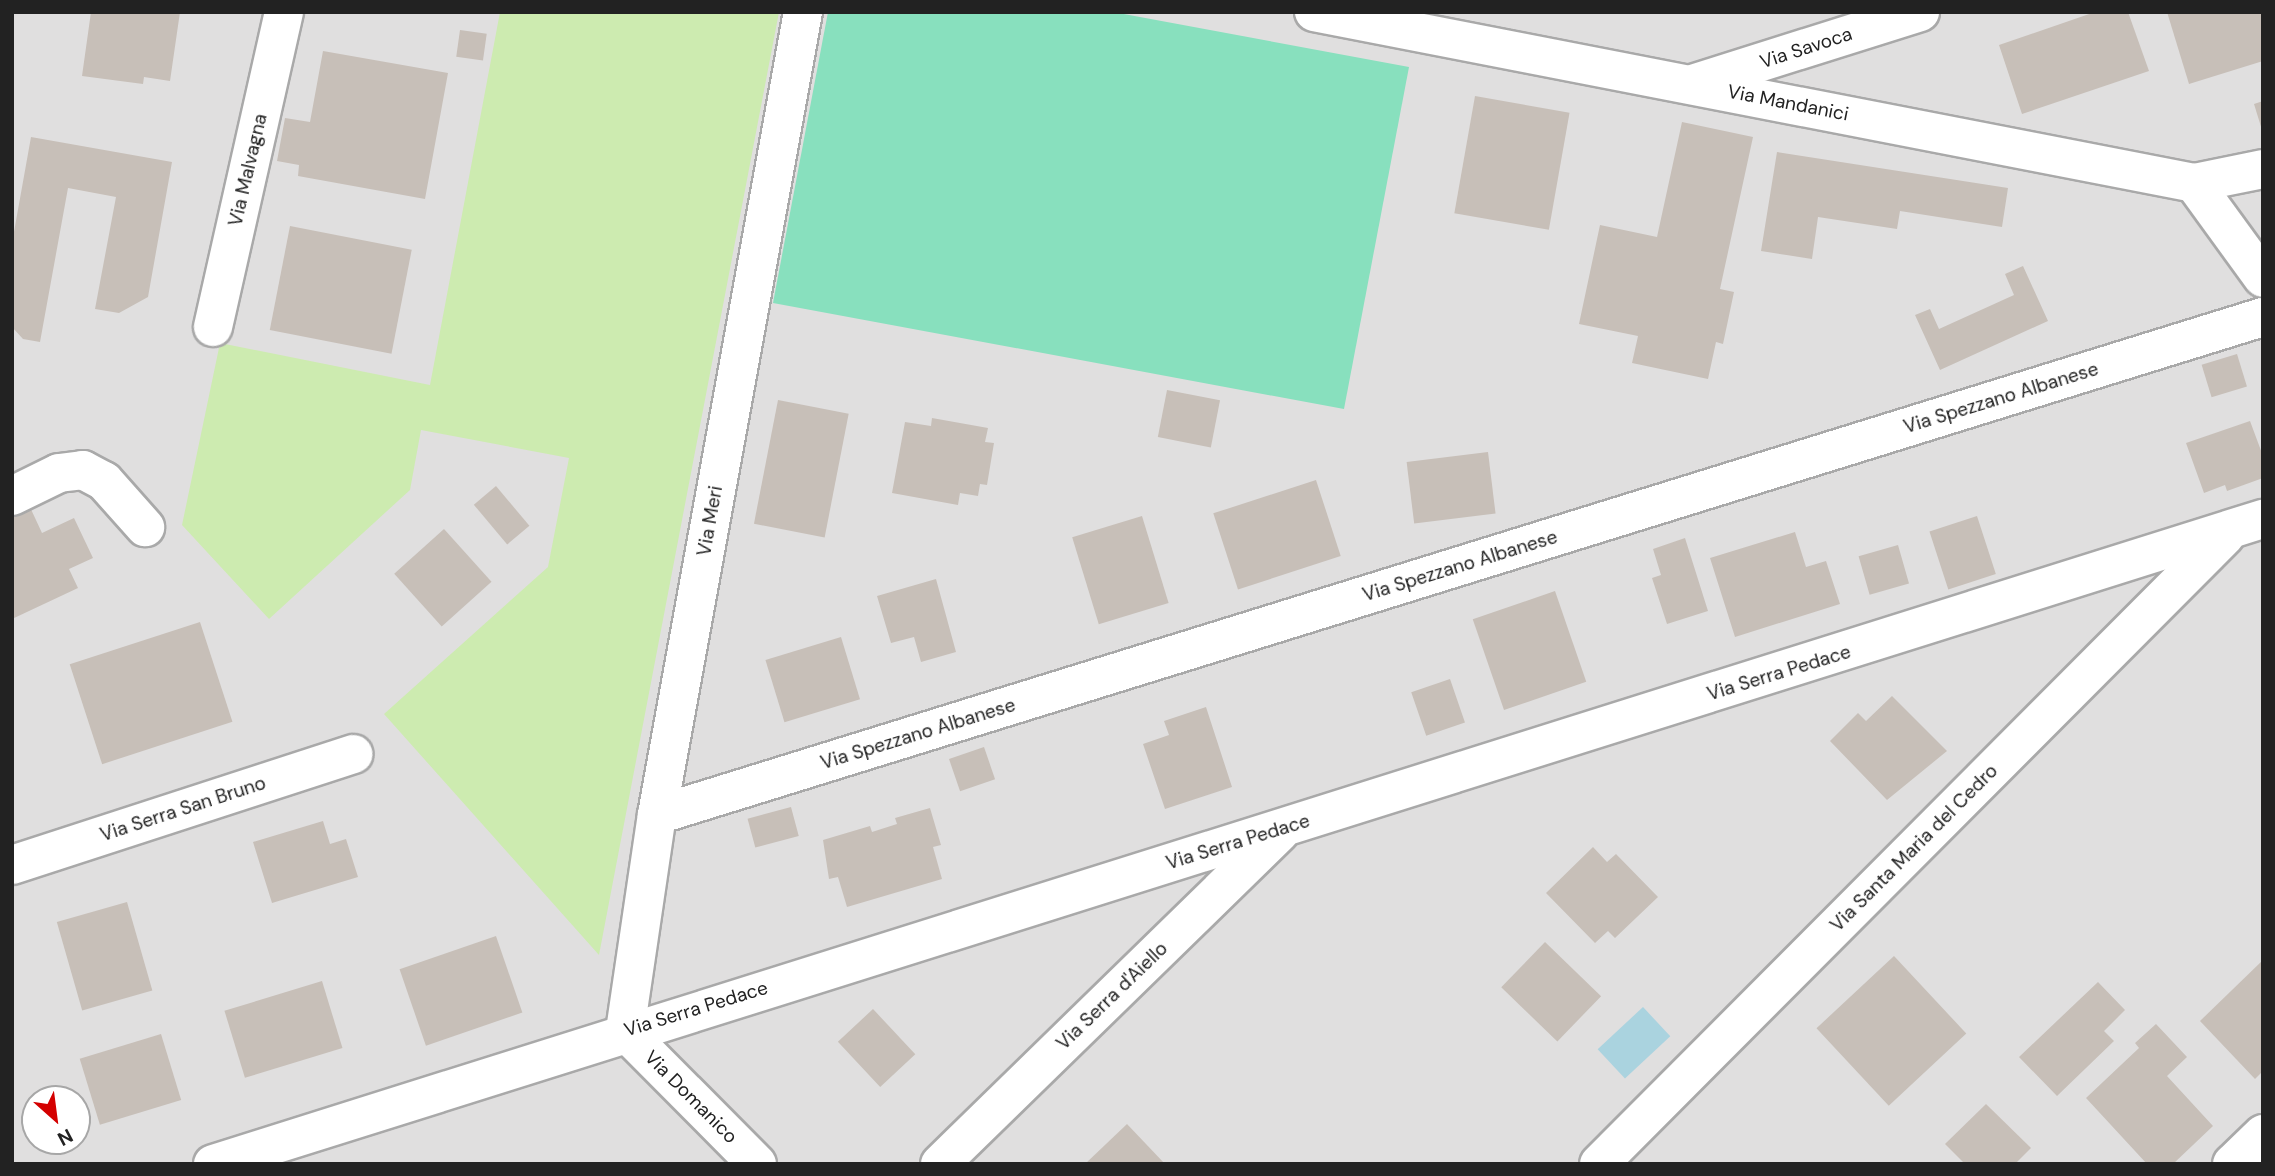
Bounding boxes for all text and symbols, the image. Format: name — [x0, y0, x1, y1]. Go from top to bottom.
street label: Via Savoca — [1757, 22, 1855, 74]
street label: Via Mandanici — [1725, 80, 1851, 126]
street label: Via Malvagna — [224, 111, 272, 229]
street label: Via Spezzano Albanese — [1901, 358, 2101, 438]
street label: Via Meri — [693, 484, 727, 558]
street label: Via Spezzano Albanese — [1360, 526, 1560, 606]
street label: Via Serra Pedace — [1704, 640, 1854, 706]
street label: Via Spezzano Albanese — [818, 694, 1018, 774]
street label: Via Santa Maria del Cedro — [1826, 760, 2002, 936]
street label: Via Serra San Bruno — [97, 771, 269, 847]
street label: Via Serra Pedace — [1163, 809, 1313, 875]
street label: Via Serra d'Aiello — [1052, 937, 1172, 1055]
street label: Via Serra Pedace — [621, 976, 771, 1042]
street label: Via Domanico — [640, 1046, 742, 1148]
north arrow — [21, 1085, 91, 1155]
text: N — [53, 1123, 77, 1152]

